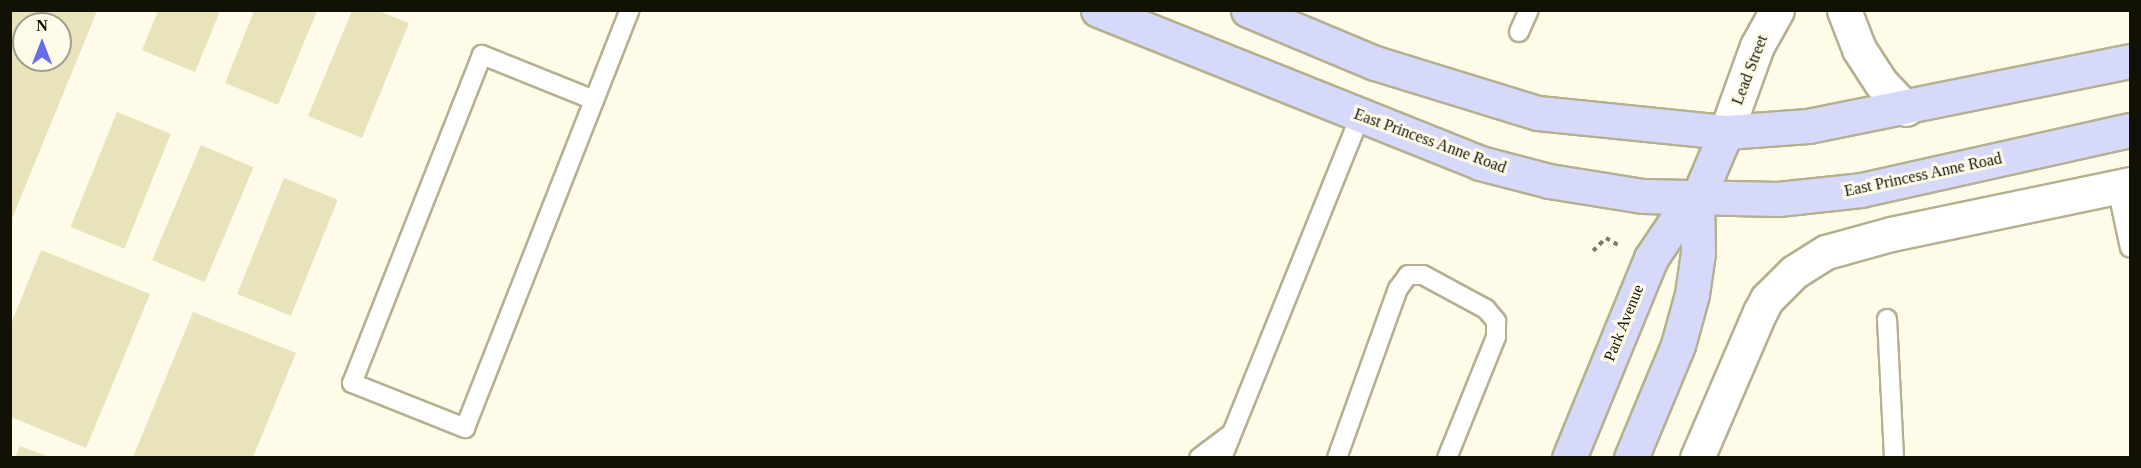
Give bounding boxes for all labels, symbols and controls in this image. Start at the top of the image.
north arrow [12,12,72,72]
text: N [36,17,48,34]
street label: Lead Street [1728,32,1772,108]
street label: East Princess Anne Road [1351,104,1509,178]
street label: East Princess Anne Road [1842,149,2004,201]
street label: Park Avenue [1600,281,1648,365]

